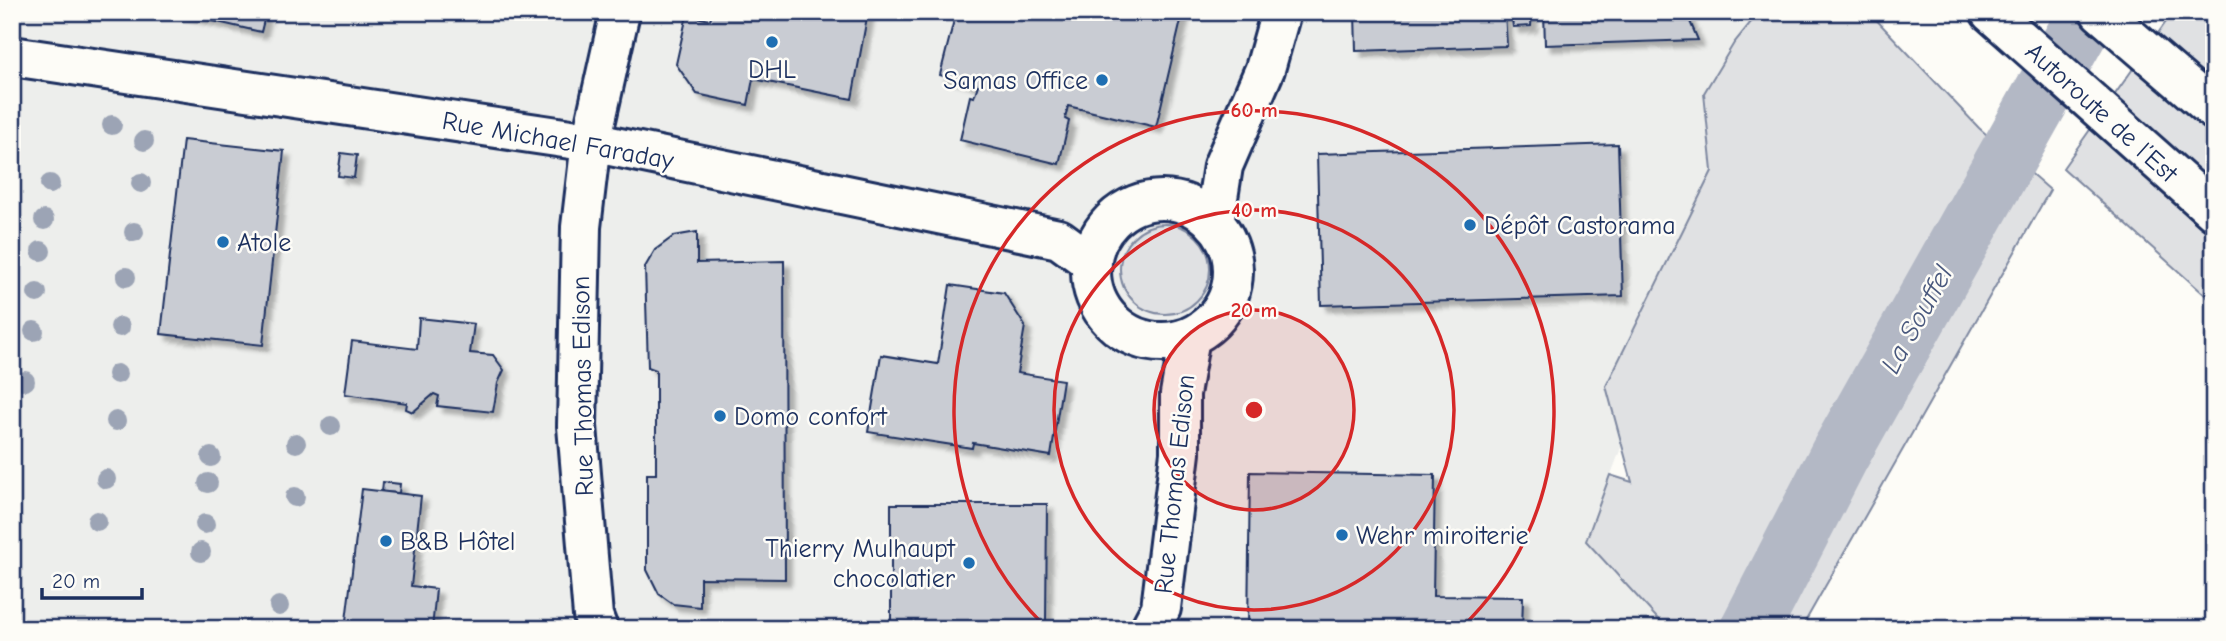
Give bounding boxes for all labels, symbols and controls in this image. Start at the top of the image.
marker: DHL [764,34,780,50]
street label: Autoroute de l’Est [2019,37,2185,190]
place label: DHL [748,55,796,85]
place label: Samas Office [943,66,1088,96]
marker: Samas Office [1094,72,1110,88]
text: 60 m [1230,98,1278,122]
street label: Rue Michael Faraday [440,106,676,176]
text: 40 m [1231,198,1277,222]
place label: Dépôt Castorama [1484,211,1676,241]
marker: Dépôt Castorama [1462,217,1478,233]
place label: Atole [237,228,291,258]
marker: Atole [215,234,231,250]
water label: La Souffel [1874,259,1960,379]
street label: Rue Thomas Edison [566,276,600,496]
text: 20 m [1231,298,1277,322]
street label: Rue Thomas Edison [1149,373,1201,595]
centre of rings [1242,398,1266,422]
place label: Domo confort [734,402,889,432]
marker: Domo confort [712,408,728,424]
place label: Wehr miroiterie [1356,521,1529,551]
place label: B&B Hôtel [400,527,515,557]
marker: Wehr miroiterie [1334,527,1350,543]
marker: B&B Hôtel [378,533,394,549]
place label: Thierry Mulhaupt chocolatier [765,534,957,594]
marker: Thierry Mulhaupt chocolatier [961,555,977,571]
scale bar [42,557,142,601]
text: 20 m [52,569,100,593]

